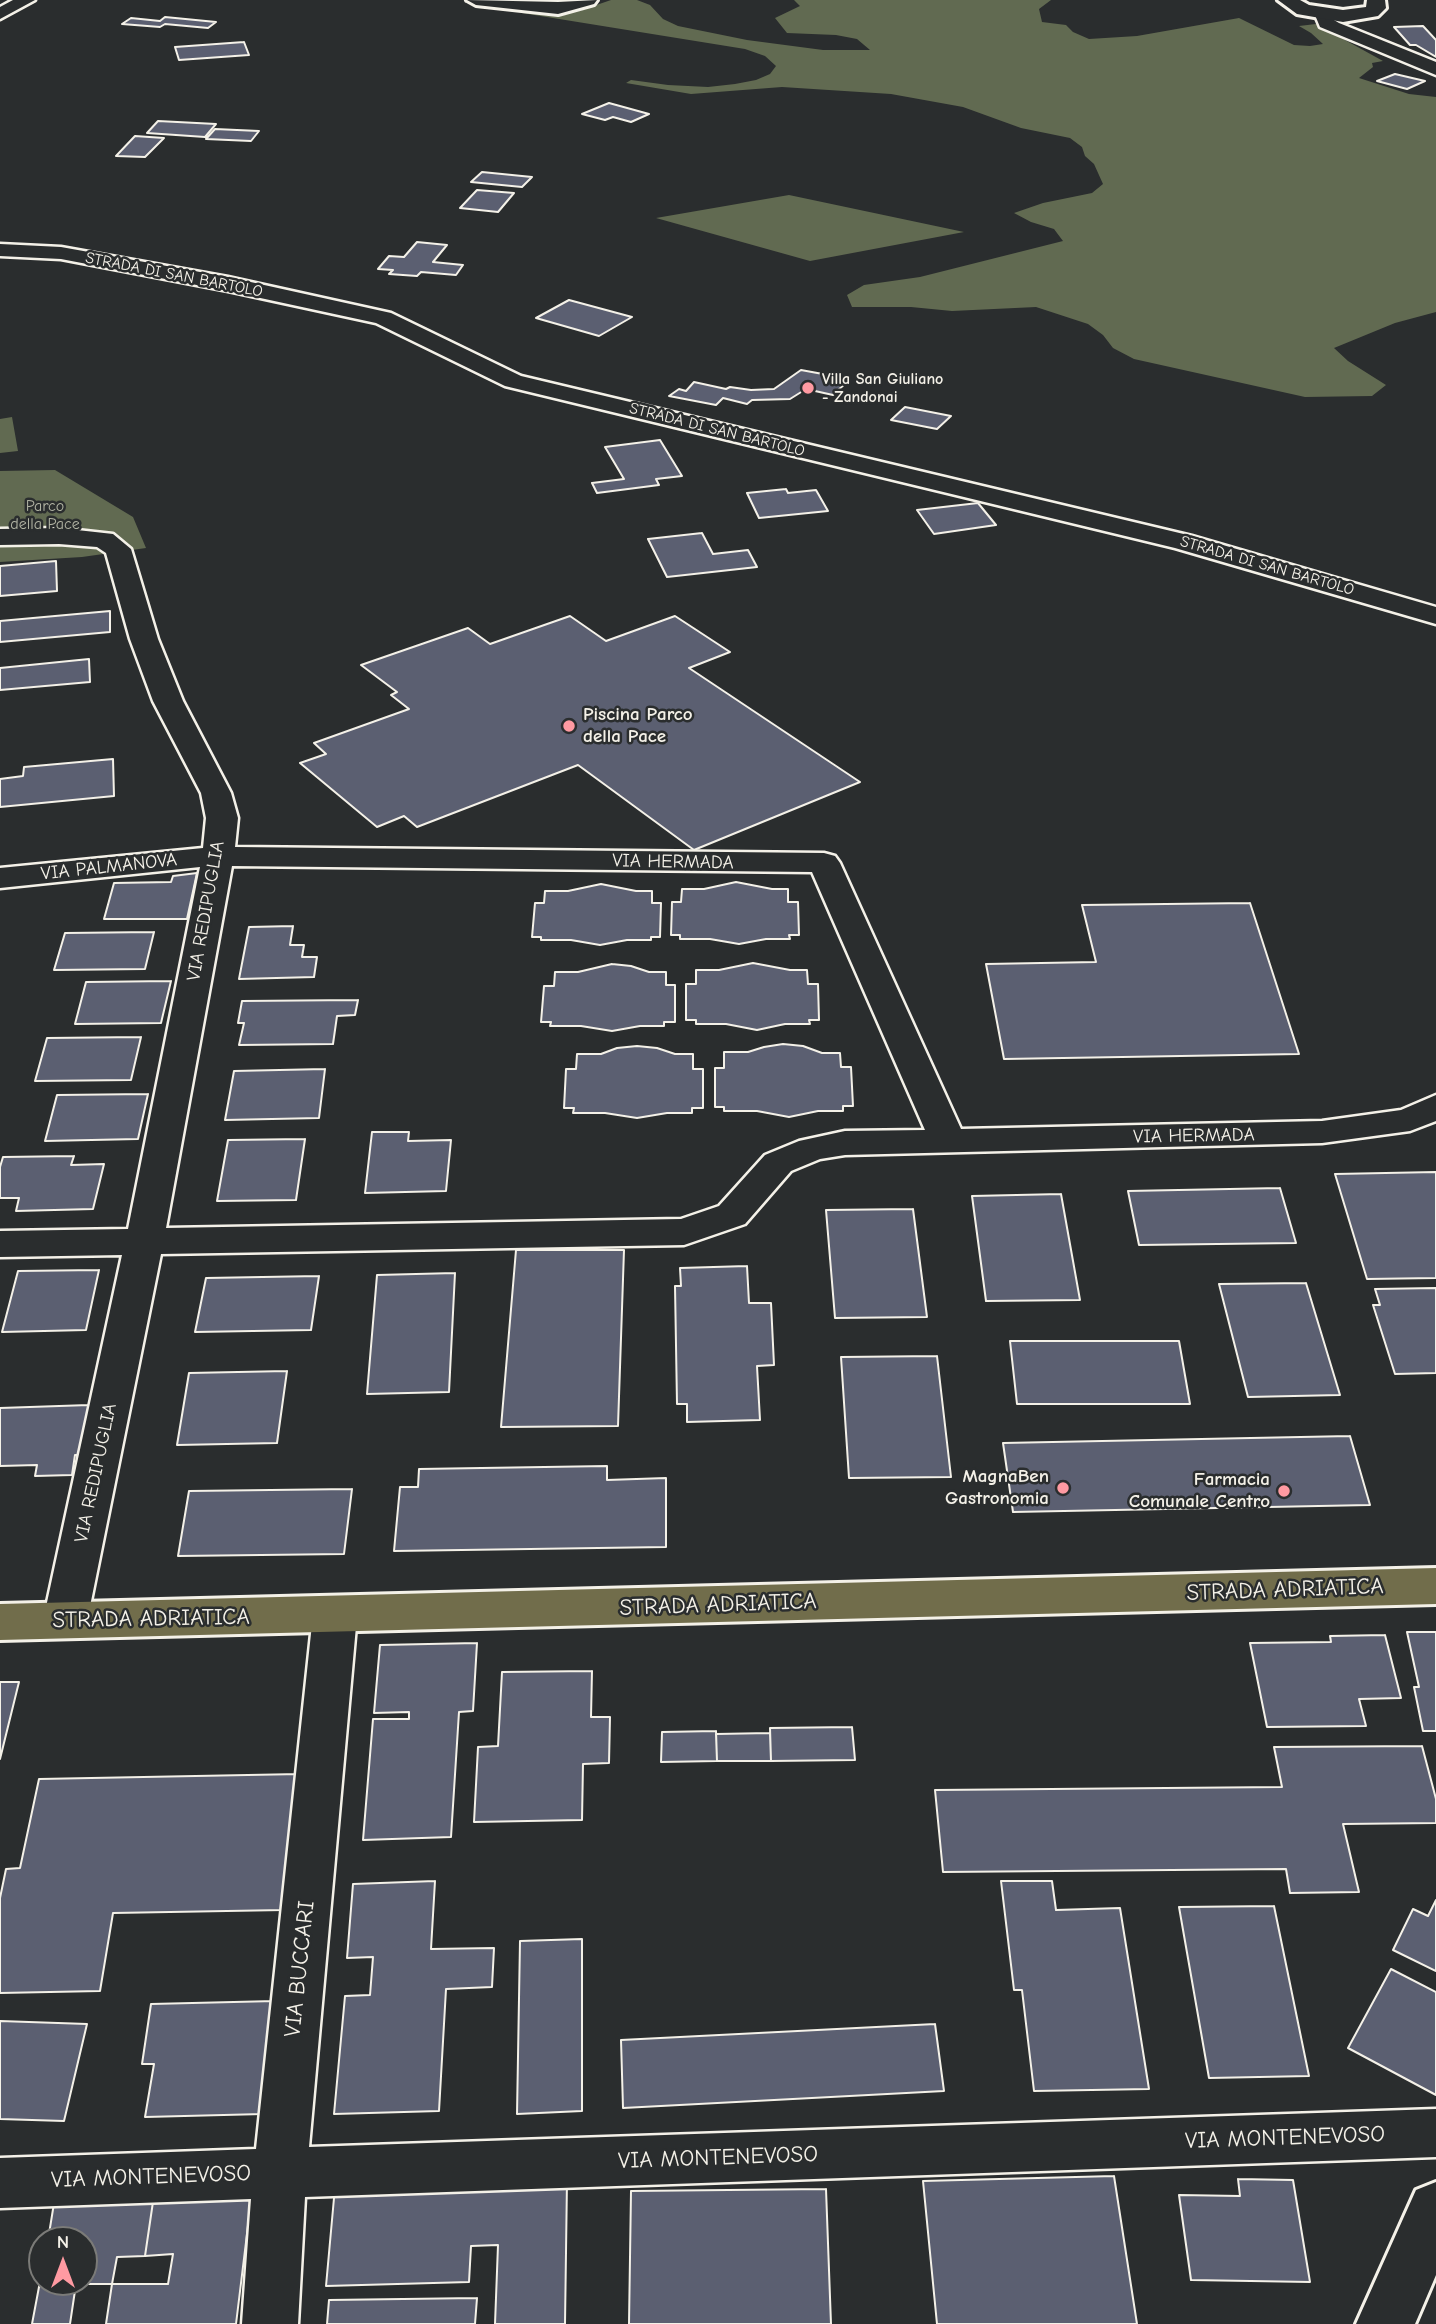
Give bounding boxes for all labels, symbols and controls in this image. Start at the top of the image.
street label: STRADA DI SAN BARTOLO [84,248,264,302]
place label: Villa San Giuliano - Zandonai [822,369,943,407]
marker: Villa San Giuliano - Zandonai [800,380,816,396]
street label: STRADA DI SAN BARTOLO [627,399,807,461]
park label: Parco della Pace [10,496,80,534]
street label: STRADA DI SAN BARTOLO [1178,532,1356,600]
place label: Piscina Parco della Pace [583,704,692,748]
marker: Piscina Parco della Pace [561,718,577,734]
street label: VIA REDIPUGLIA [182,839,230,983]
street label: VIA PALMANOVA [40,849,178,885]
street label: VIA HERMADA [612,850,734,874]
street label: VIA HERMADA [1133,1124,1255,1148]
street label: VIA REDIPUGLIA [70,1401,122,1545]
place label: MagnaBen Gastronomia [945,1466,1049,1510]
place label: Farmacia Comunale Centro [1129,1469,1270,1513]
marker: MagnaBen Gastronomia [1055,1480,1071,1496]
marker: Farmacia Comunale Centro [1276,1483,1292,1499]
street label: STRADA ADRIATICA [1186,1573,1384,1607]
street label: STRADA ADRIATICA [619,1588,817,1622]
street label: STRADA ADRIATICA [52,1603,250,1635]
street label: VIA BUCCARI [279,1899,321,2039]
street label: VIA MONTENEVOSO [1185,2121,1385,2155]
street label: VIA MONTENEVOSO [618,2141,818,2175]
street label: VIA MONTENEVOSO [51,2160,251,2194]
north arrow [28,2226,98,2296]
text: N [57,2231,69,2253]

